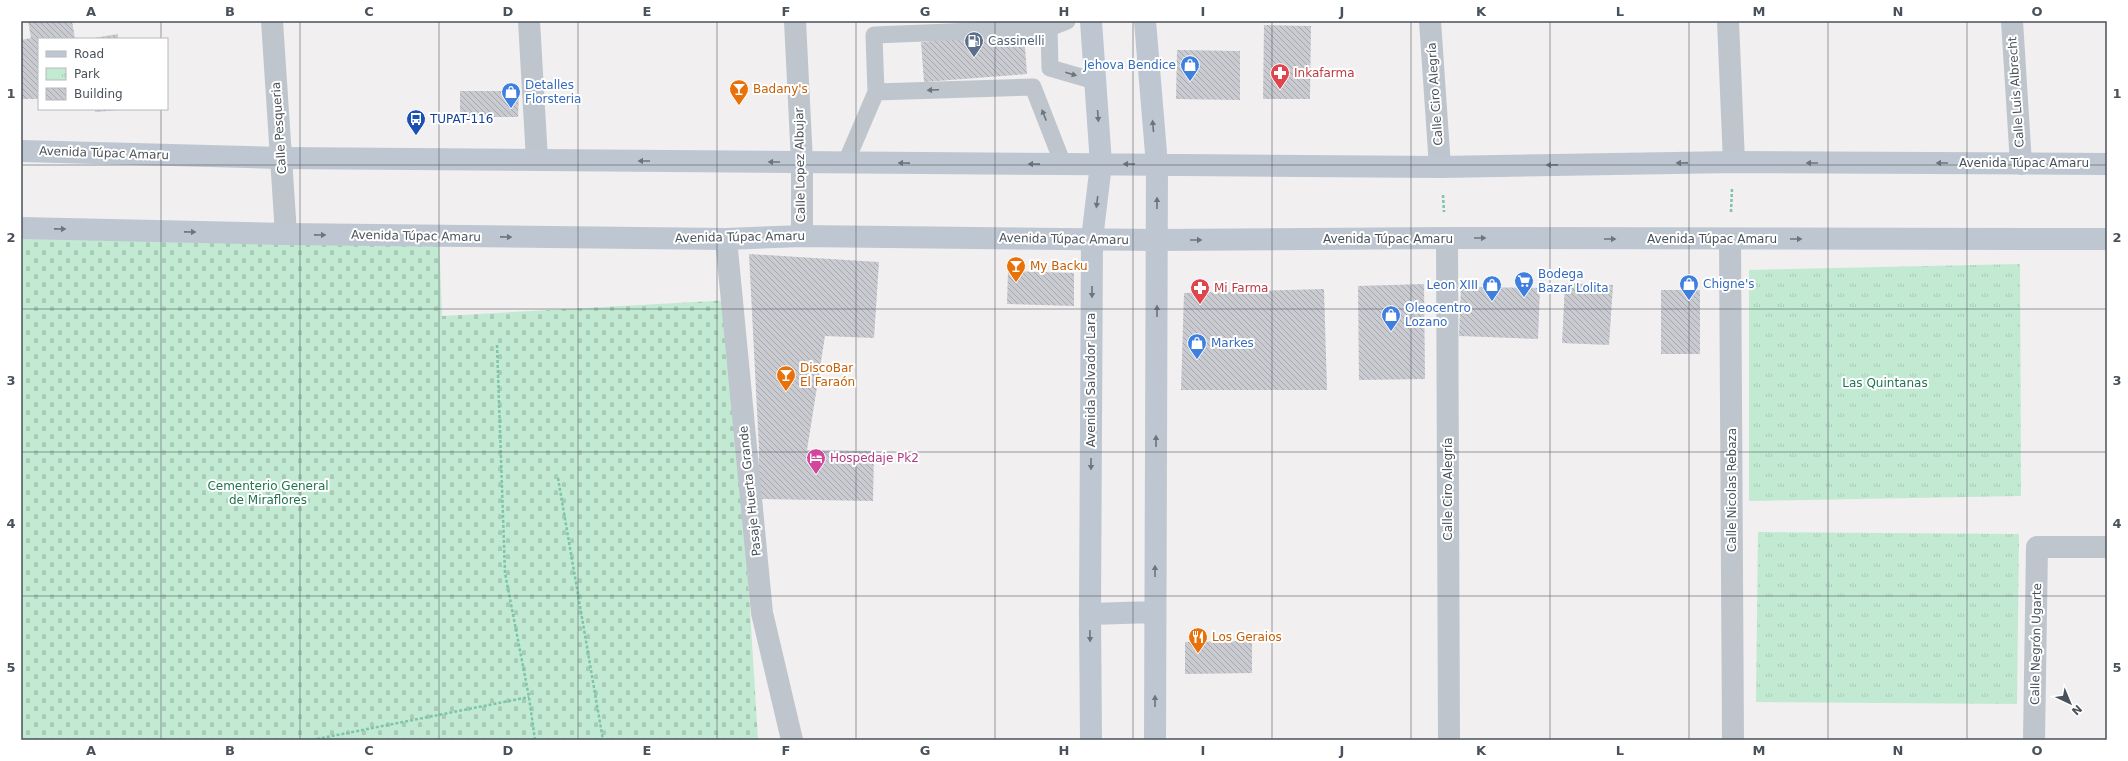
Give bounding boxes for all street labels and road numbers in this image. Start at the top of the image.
street label: Calle Luis Albrecht [2005,36,2027,148]
street label: Calle Ciro Alegría [1424,42,1446,146]
street label: Calle Pesqueria [269,81,289,175]
street label: Calle Lopez Albujar [792,107,808,223]
street label: Avenida Túpac Amaru [39,144,169,162]
street label: Avenida Túpac Amaru [1959,156,2089,170]
street label: Avenida Túpac Amaru [351,228,481,244]
street label: Avenida Túpac Amaru [675,229,805,245]
street label: Avenida Túpac Amaru [999,231,1129,247]
street label: Avenida Túpac Amaru [1323,232,1453,246]
street label: Avenida Túpac Amaru [1647,232,1777,246]
street label: Avenida Salvador Lara [1084,313,1098,447]
street label: Pasaje Huerta Grande [736,425,764,557]
street label: Calle Nicolas Rebaza [1725,428,1739,552]
street label: Calle Ciro Alegría [1441,437,1455,541]
street label: Calle Negrón Ugarte [2028,583,2044,705]

